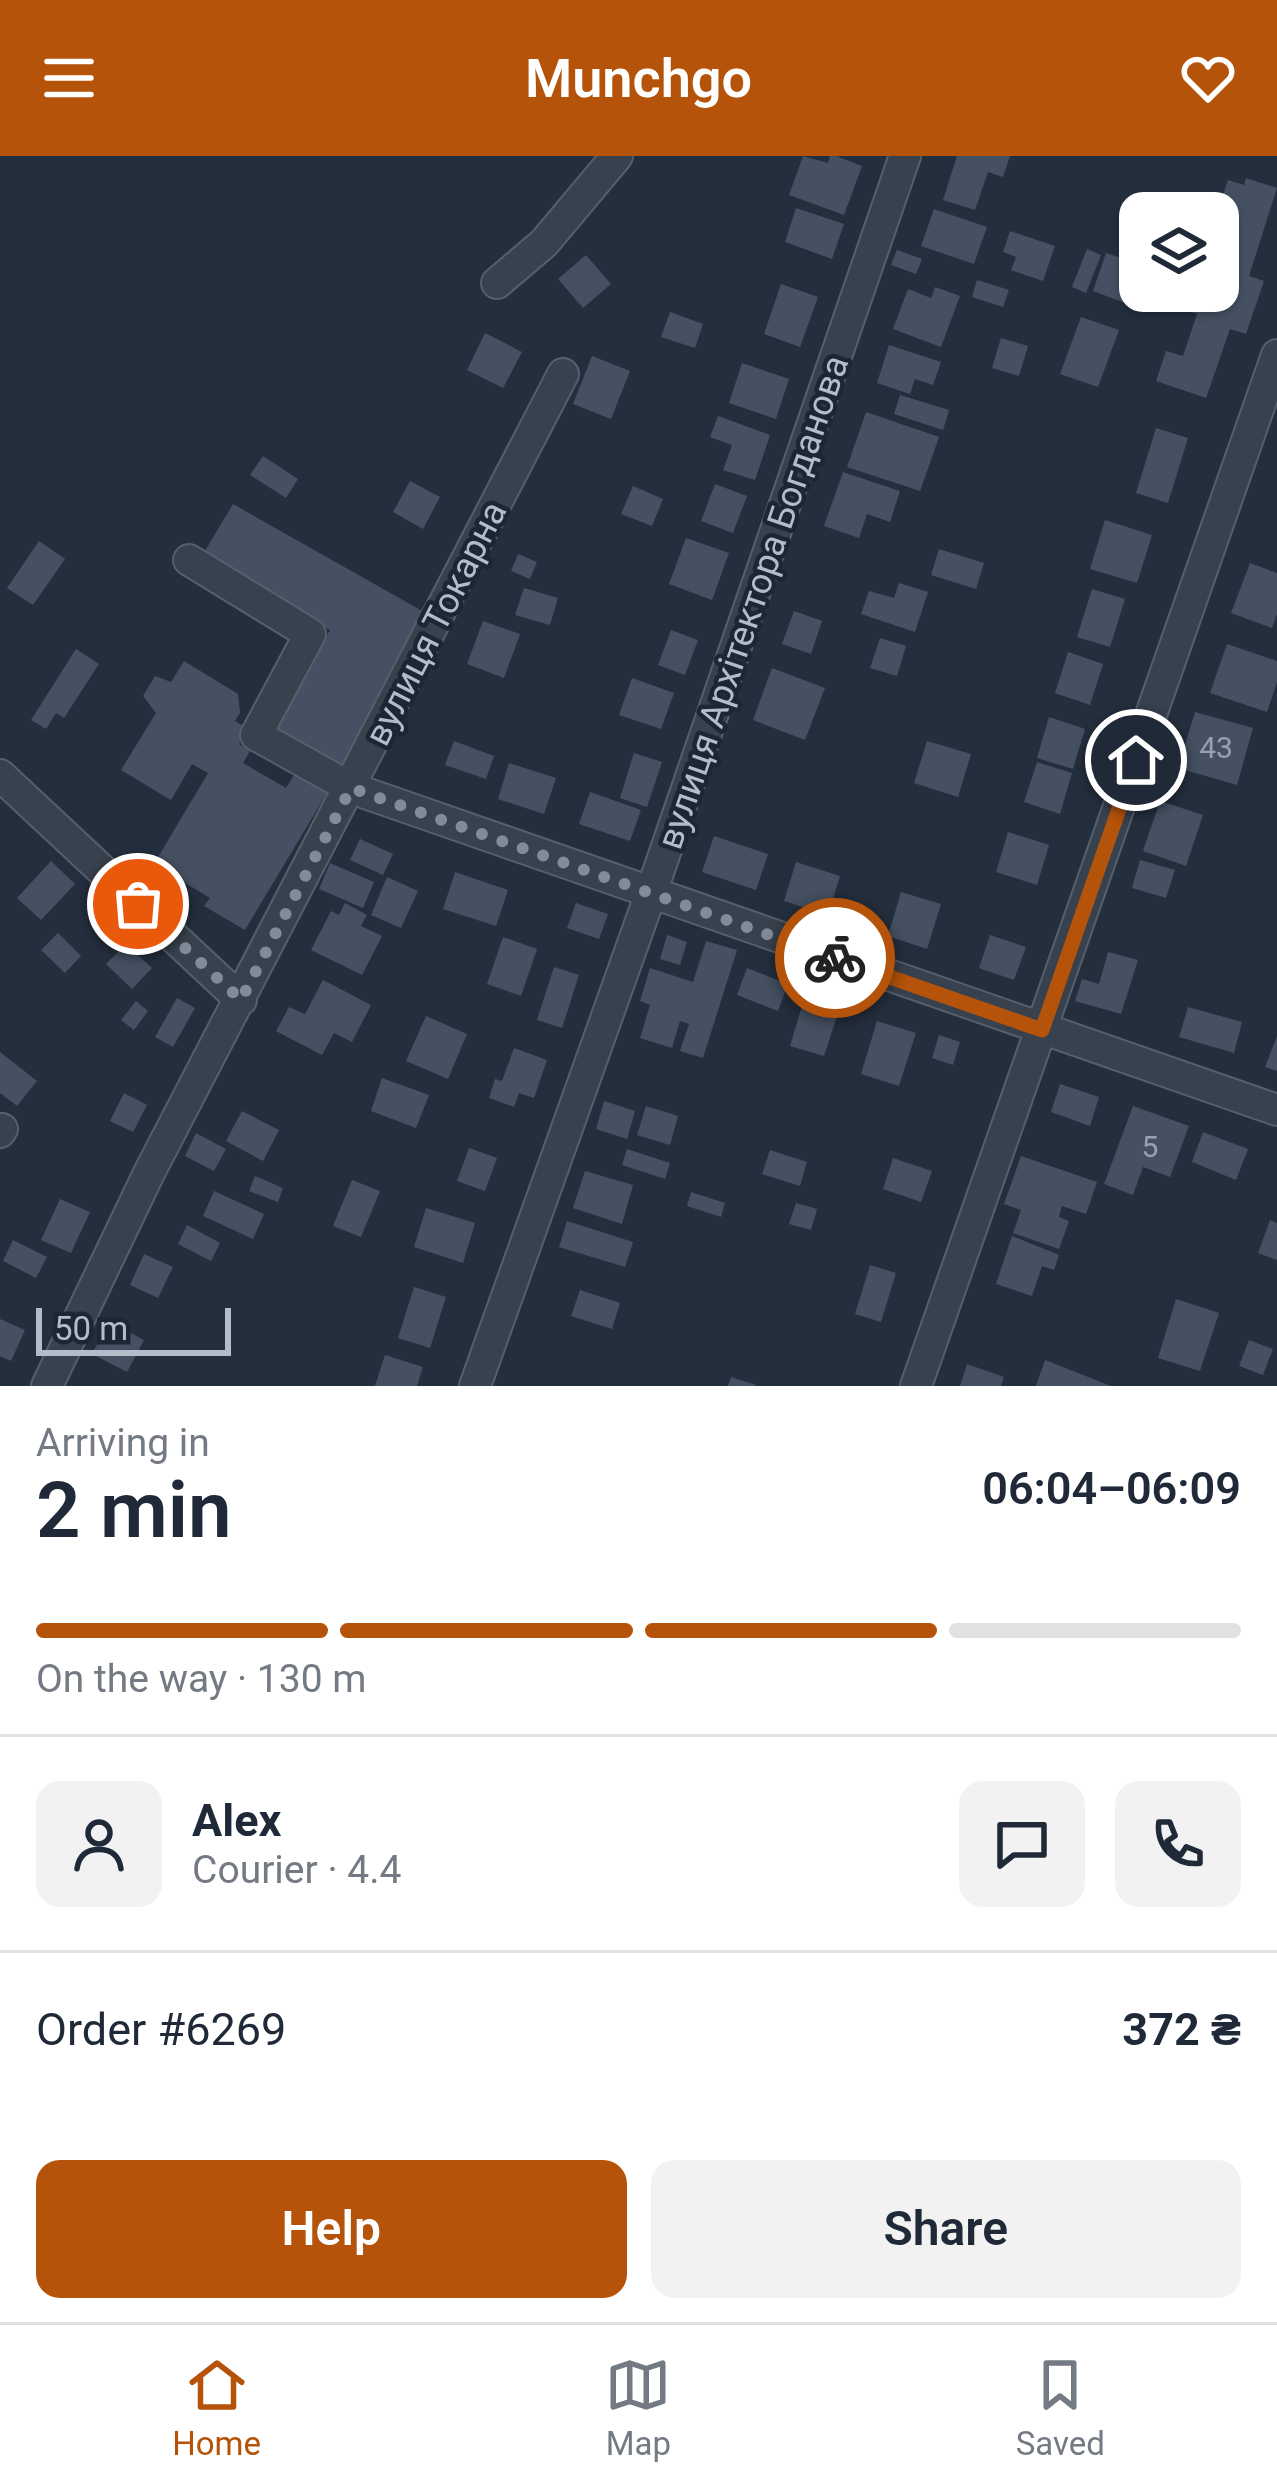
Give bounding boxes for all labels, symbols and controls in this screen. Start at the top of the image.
icon: menu [36,45,102,111]
icon: heart [1175,45,1241,111]
text: Munchgo [525,47,752,110]
map controls [1119,192,1239,312]
button: layers [1119,192,1239,312]
street label: вулиця Архітектора Богданова [649,350,857,855]
street label: вулиця Токарна [356,495,515,752]
pin [1085,709,1187,811]
icon: home [1103,727,1169,793]
house number: 43 [1199,730,1233,765]
pin [87,853,189,955]
icon: bag [105,871,171,937]
courier [775,898,895,1018]
icon: bike [802,925,868,991]
house number: 5 [1142,1129,1158,1164]
scale bar [36,1302,231,1355]
text: 50 m [54,1309,128,1348]
text: Arriving in [36,1420,210,1466]
text: 06:04–06:09 [982,1462,1241,1515]
text: 2 min [36,1465,232,1556]
text: On the way · 130 m [36,1656,367,1702]
button: person [36,1781,162,1907]
button: chat [959,1781,1085,1907]
button: phone [1115,1781,1241,1907]
text: Alex [192,1794,281,1847]
text: Courier · 4.4 [192,1847,401,1893]
text: Order #6269 [36,2003,286,2056]
text: 372 ₴ [1122,2003,1241,2056]
button: Help [36,2160,627,2298]
button: Share [651,2160,1241,2298]
tab: Home [172,2352,261,2463]
tab: Map [605,2352,671,2463]
tab: Saved [1016,2352,1105,2463]

